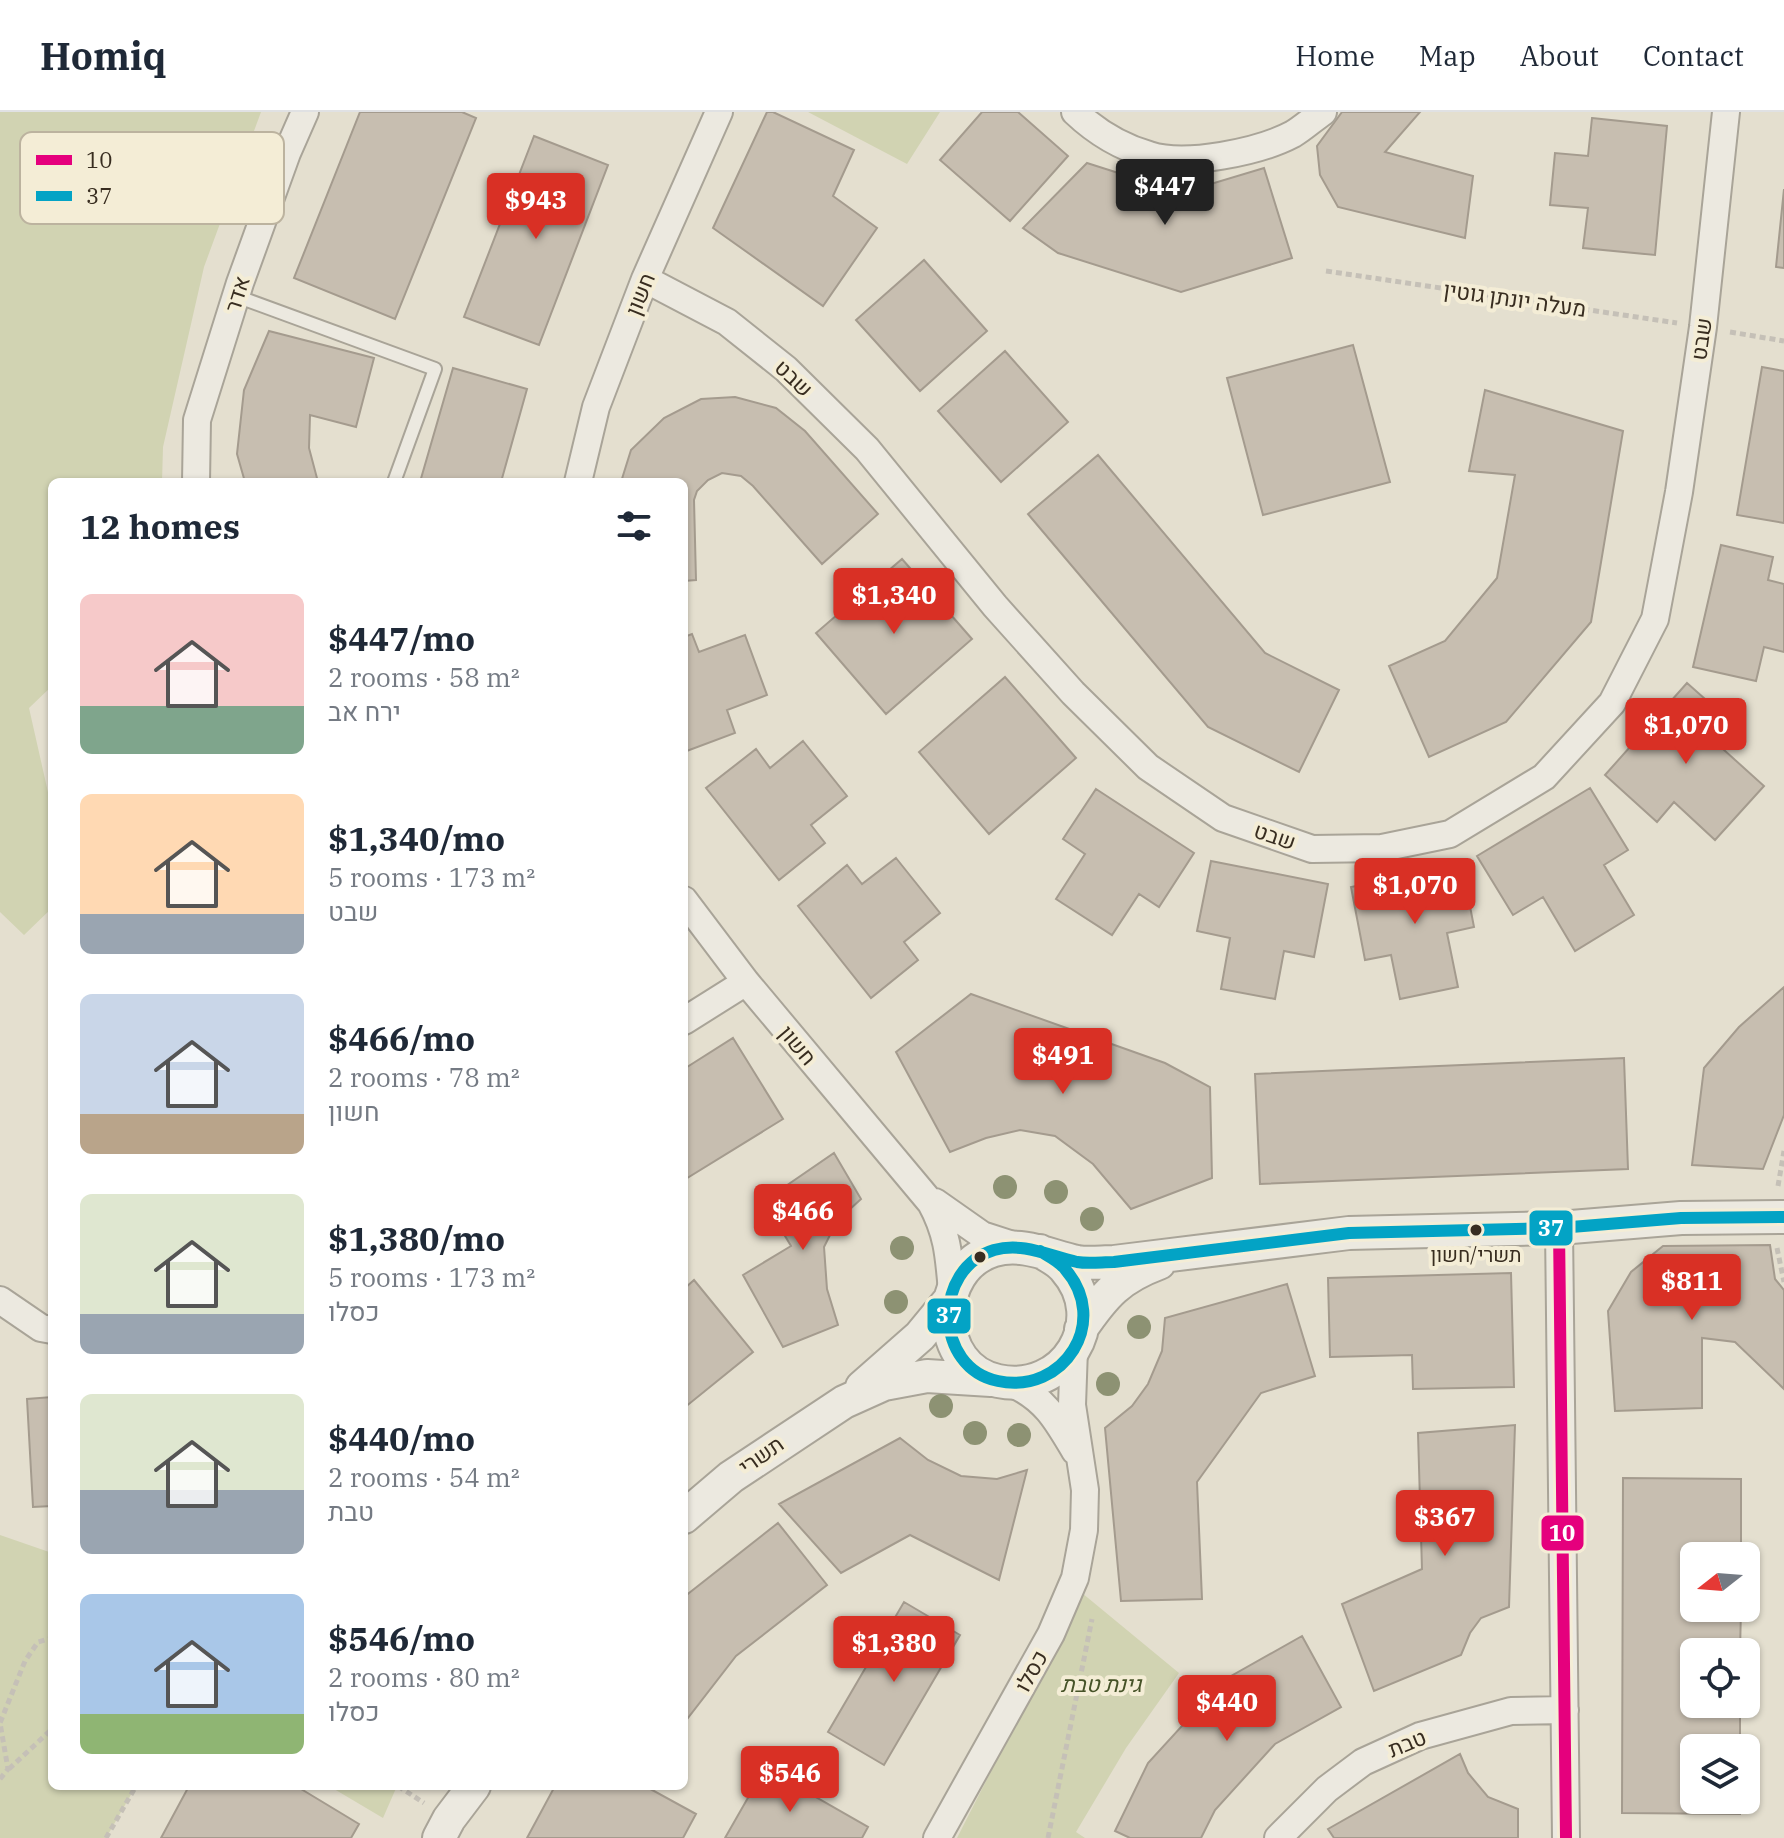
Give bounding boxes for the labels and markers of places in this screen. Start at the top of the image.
pin: $447 [1118,159,1212,227]
pin: $943 [489,173,583,241]
pin: $1,340 [829,568,959,636]
pin: $1,070 [1621,698,1751,766]
pin: $1,070 [1350,858,1480,926]
pin: $491 [1016,1028,1110,1096]
pin: $466 [756,1184,850,1252]
marker: תשרי/חשון [1468,1222,1484,1238]
place label: תשרי/חשון [1430,1241,1522,1268]
unlabelled marker [972,1249,988,1265]
pin: $811 [1645,1254,1739,1322]
pin: $367 [1398,1490,1492,1558]
pin: $1,380 [829,1616,959,1684]
pin: $440 [1180,1675,1274,1743]
pin: $546 [743,1746,837,1814]

